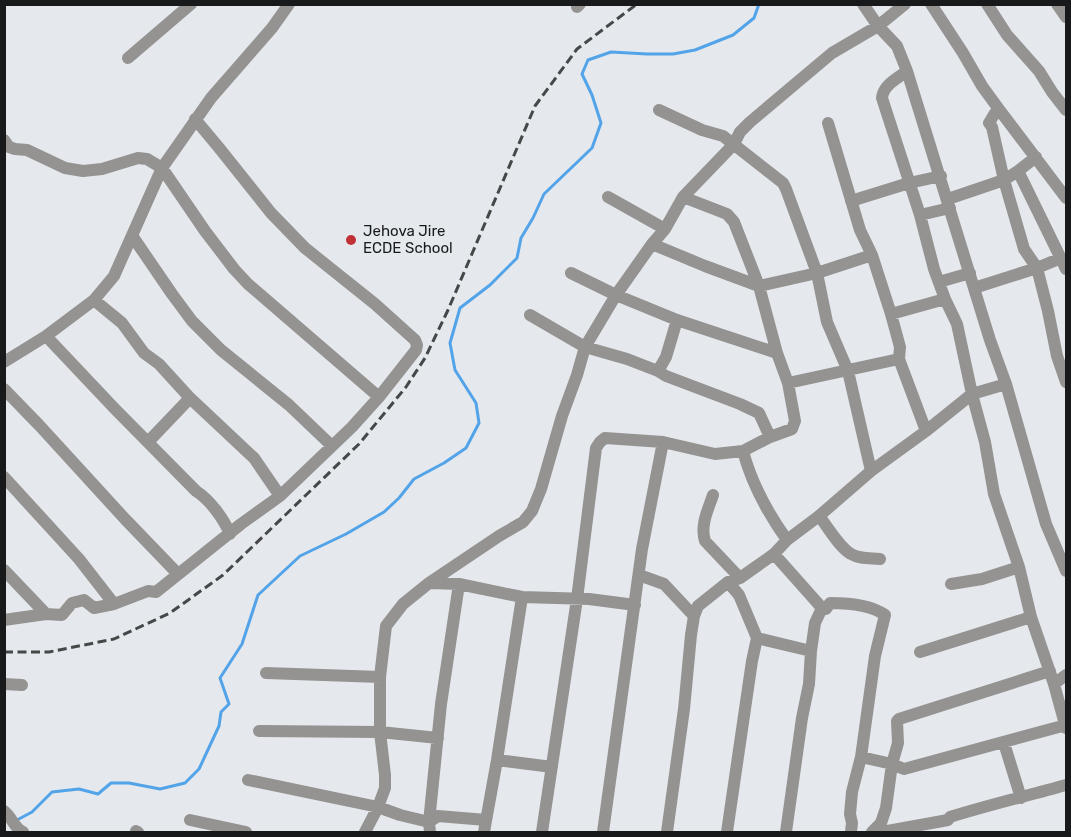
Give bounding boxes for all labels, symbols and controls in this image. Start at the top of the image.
place label: Jehova Jire ECDE School [363,222,453,257]
marker: Jehova Jire ECDE School [344,233,358,247]

